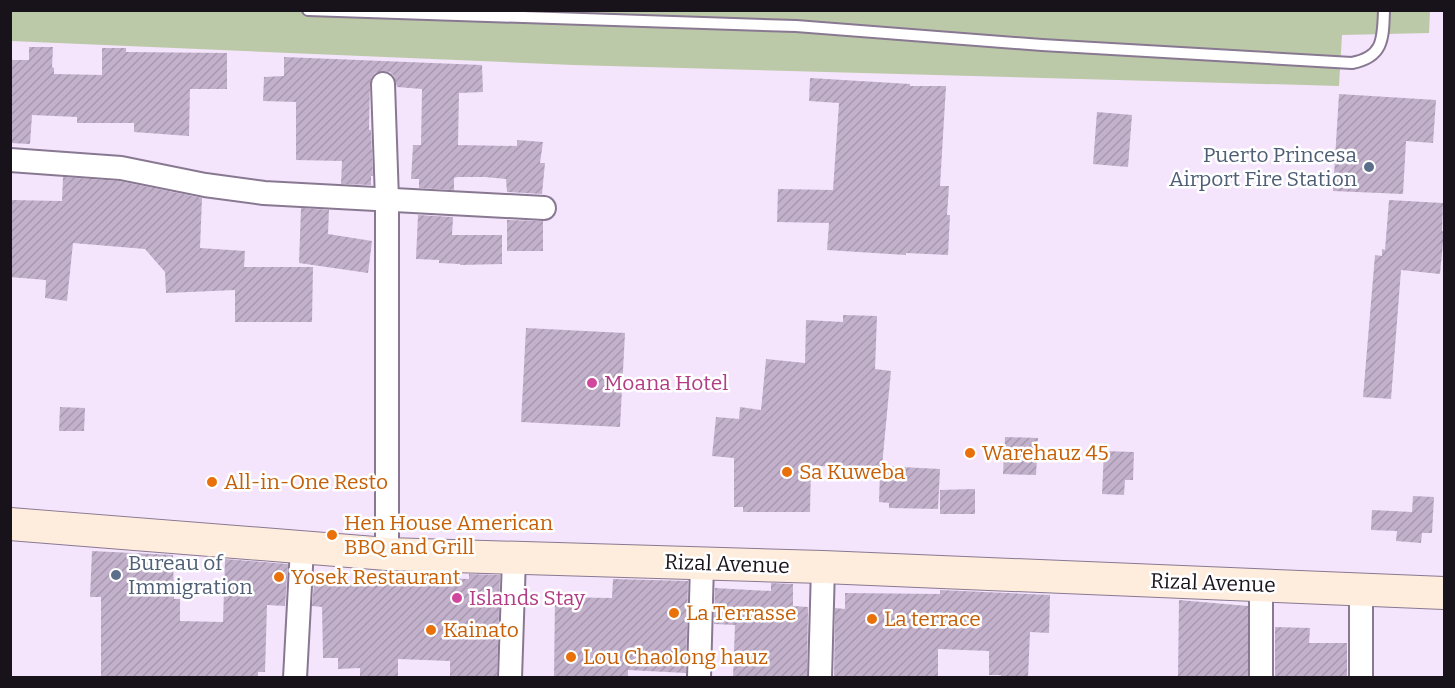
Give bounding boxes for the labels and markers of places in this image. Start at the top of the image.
place label: Puerto Princesa Airport Fire Station [1169,142,1358,192]
marker: Puerto Princesa Airport Fire Station [1362,160,1376,174]
place label: Moana Hotel [604,370,728,396]
marker: Moana Hotel [585,376,599,390]
place label: Warehauz 45 [982,440,1109,466]
marker: Warehauz 45 [963,446,977,460]
place label: Sa Kuweba [799,459,906,485]
marker: Sa Kuweba [780,465,794,479]
place label: All-in-One Resto [224,469,388,495]
marker: All-in-One Resto [205,475,219,489]
place label: Hen House American BBQ and Grill [344,510,553,560]
marker: Hen House American BBQ and Grill [325,528,339,542]
place label: Bureau of Immigration [128,550,253,600]
place label: Yosek Restaurant [291,564,461,590]
marker: Bureau of Immigration [109,568,123,582]
marker: Yosek Restaurant [272,570,286,584]
place label: Islands Stay [469,585,586,611]
marker: Islands Stay [450,591,464,605]
place label: La Terrasse [686,600,796,626]
marker: La Terrasse [667,606,681,620]
place label: La terrace [884,606,981,632]
marker: La terrace [865,612,879,626]
place label: Kainato [443,617,519,643]
marker: Kainato [424,623,438,637]
place label: Lou Chaolong hauz [583,644,768,670]
marker: Lou Chaolong hauz [564,650,578,664]

